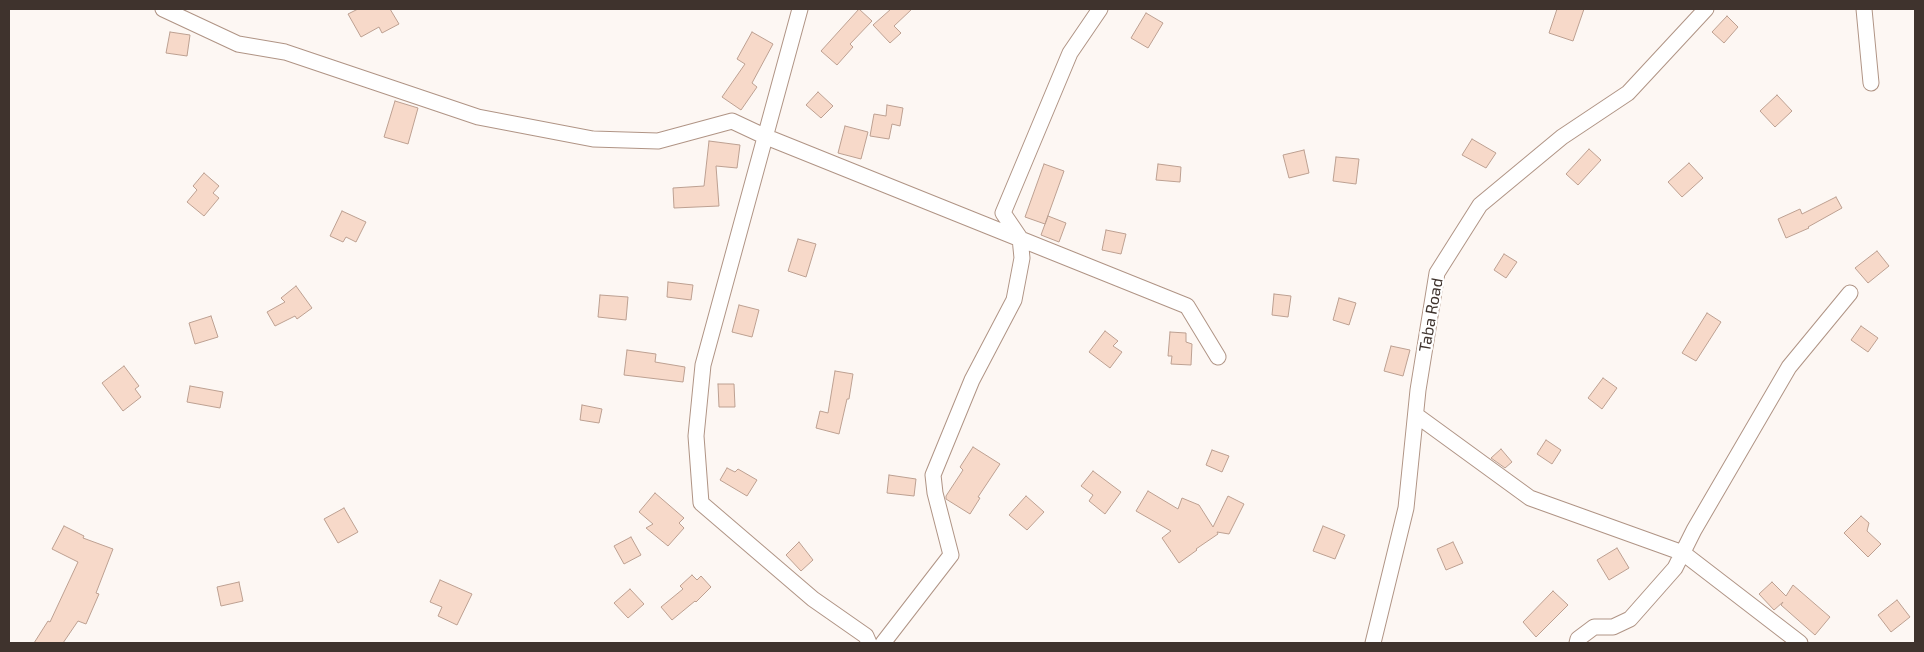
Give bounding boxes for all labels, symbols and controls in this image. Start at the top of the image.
street label: Taba Road [1415,276,1447,354]

